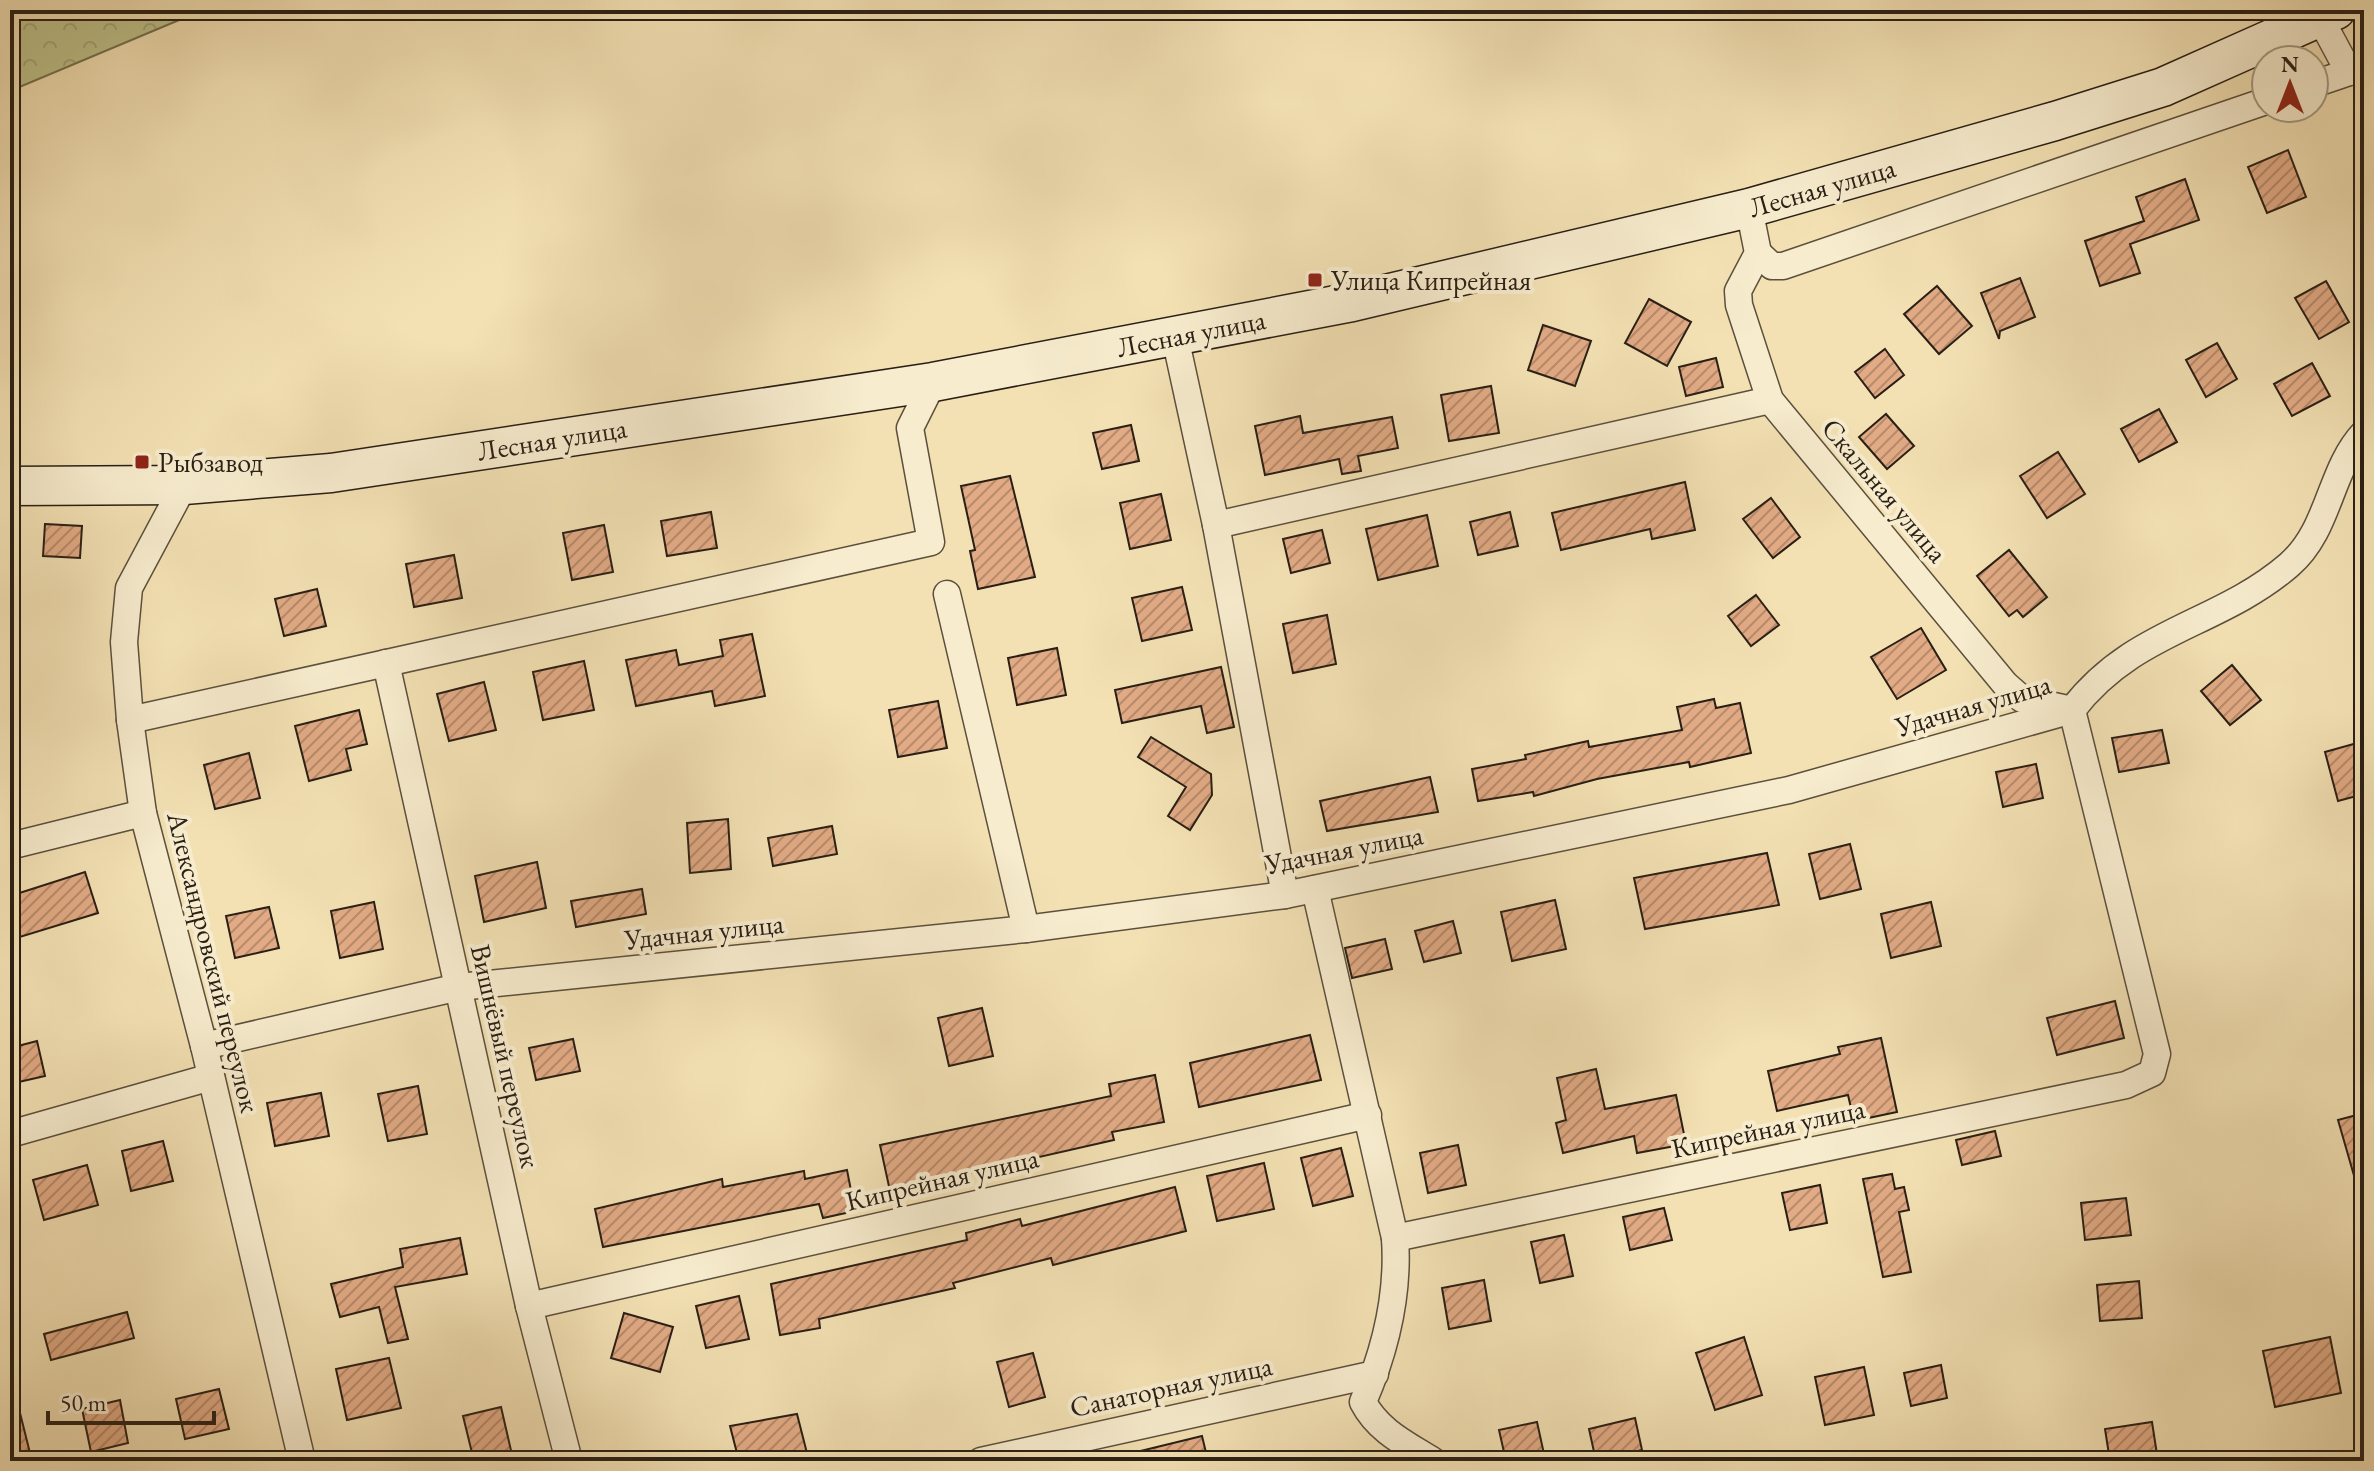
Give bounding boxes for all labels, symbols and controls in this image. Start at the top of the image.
north arrow [2250,44,2330,124]
text: N [2281,50,2299,79]
street label: Лесная улица [1745,149,1900,225]
place label: Улица Кипрейная [1330,262,1531,298]
marker: Улица Кипрейная [1306,271,1324,289]
street label: Лесная улица [1114,301,1269,365]
street label: Лесная улица [475,409,630,469]
street label: Скальная улица [1814,410,1956,570]
place label: Рыбзавод [158,444,263,480]
marker: Рыбзавод [133,453,151,471]
street label: Удачная улица [1890,665,2056,745]
street label: Александровский переулок [159,807,269,1116]
street label: Удачная улица [1261,816,1427,882]
street label: Удачная улица [621,905,786,957]
street label: Вишнёвый переулок [463,941,549,1171]
street label: Кипрейная улица [1668,1090,1869,1166]
street label: Кипрейная улица [842,1139,1043,1219]
street label: Санаторная улица [1067,1347,1276,1425]
scale bar [48,1375,214,1425]
text: 50 m [60,1387,107,1418]

